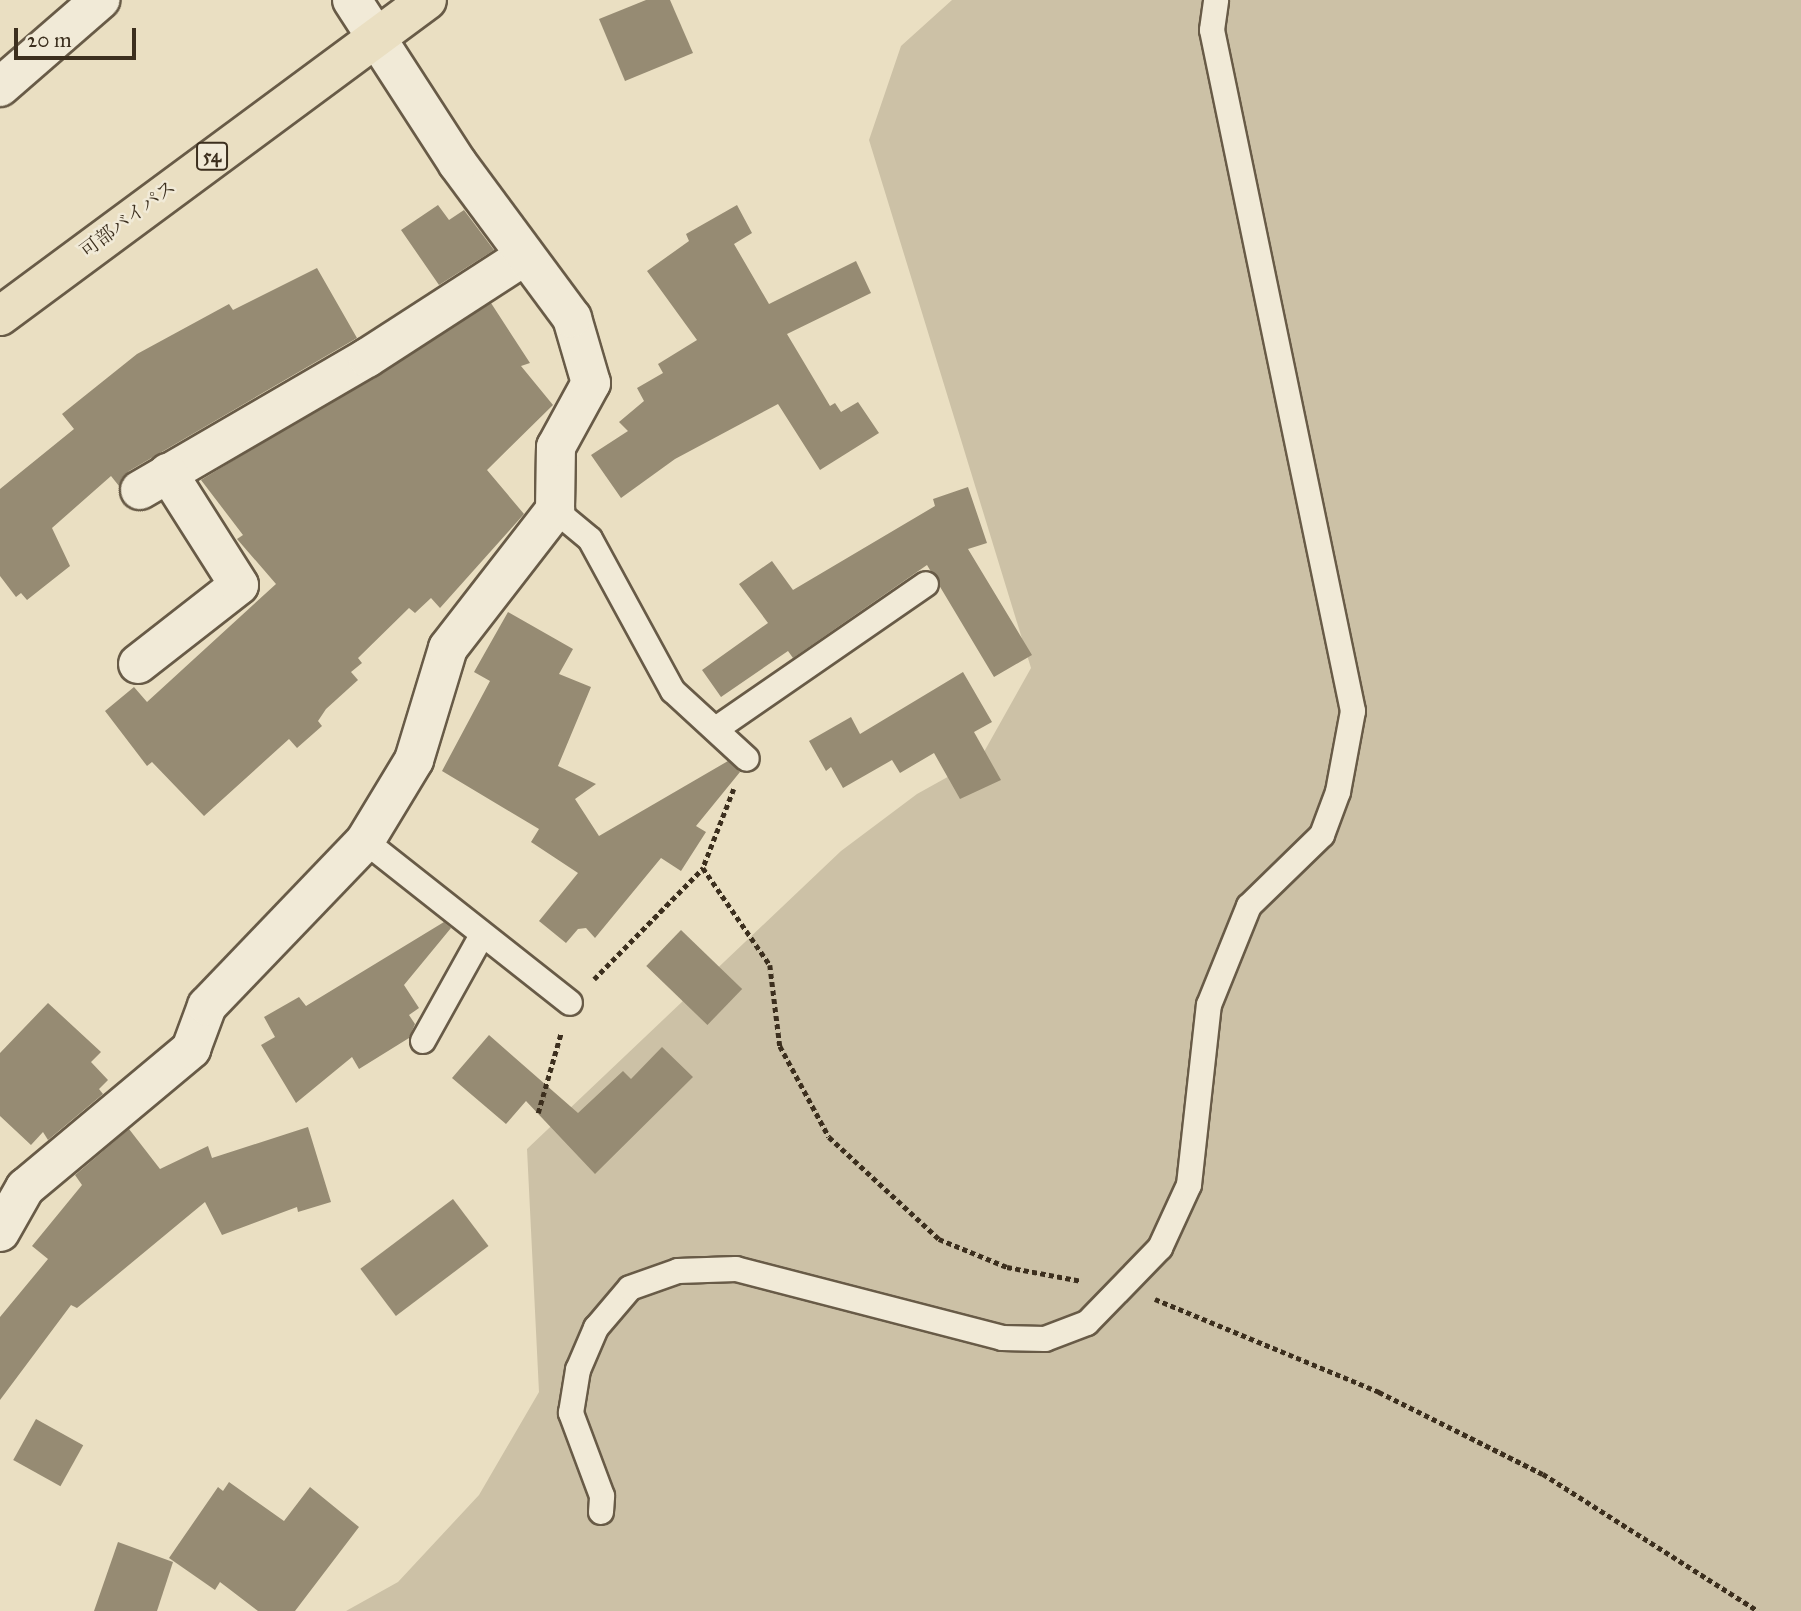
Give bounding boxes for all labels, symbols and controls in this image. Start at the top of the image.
scale bar [18,14,140,58]
text: 20 m [27,27,72,53]
road number: 54 [194,141,230,170]
street label: 可部バイパス [76,176,180,262]

